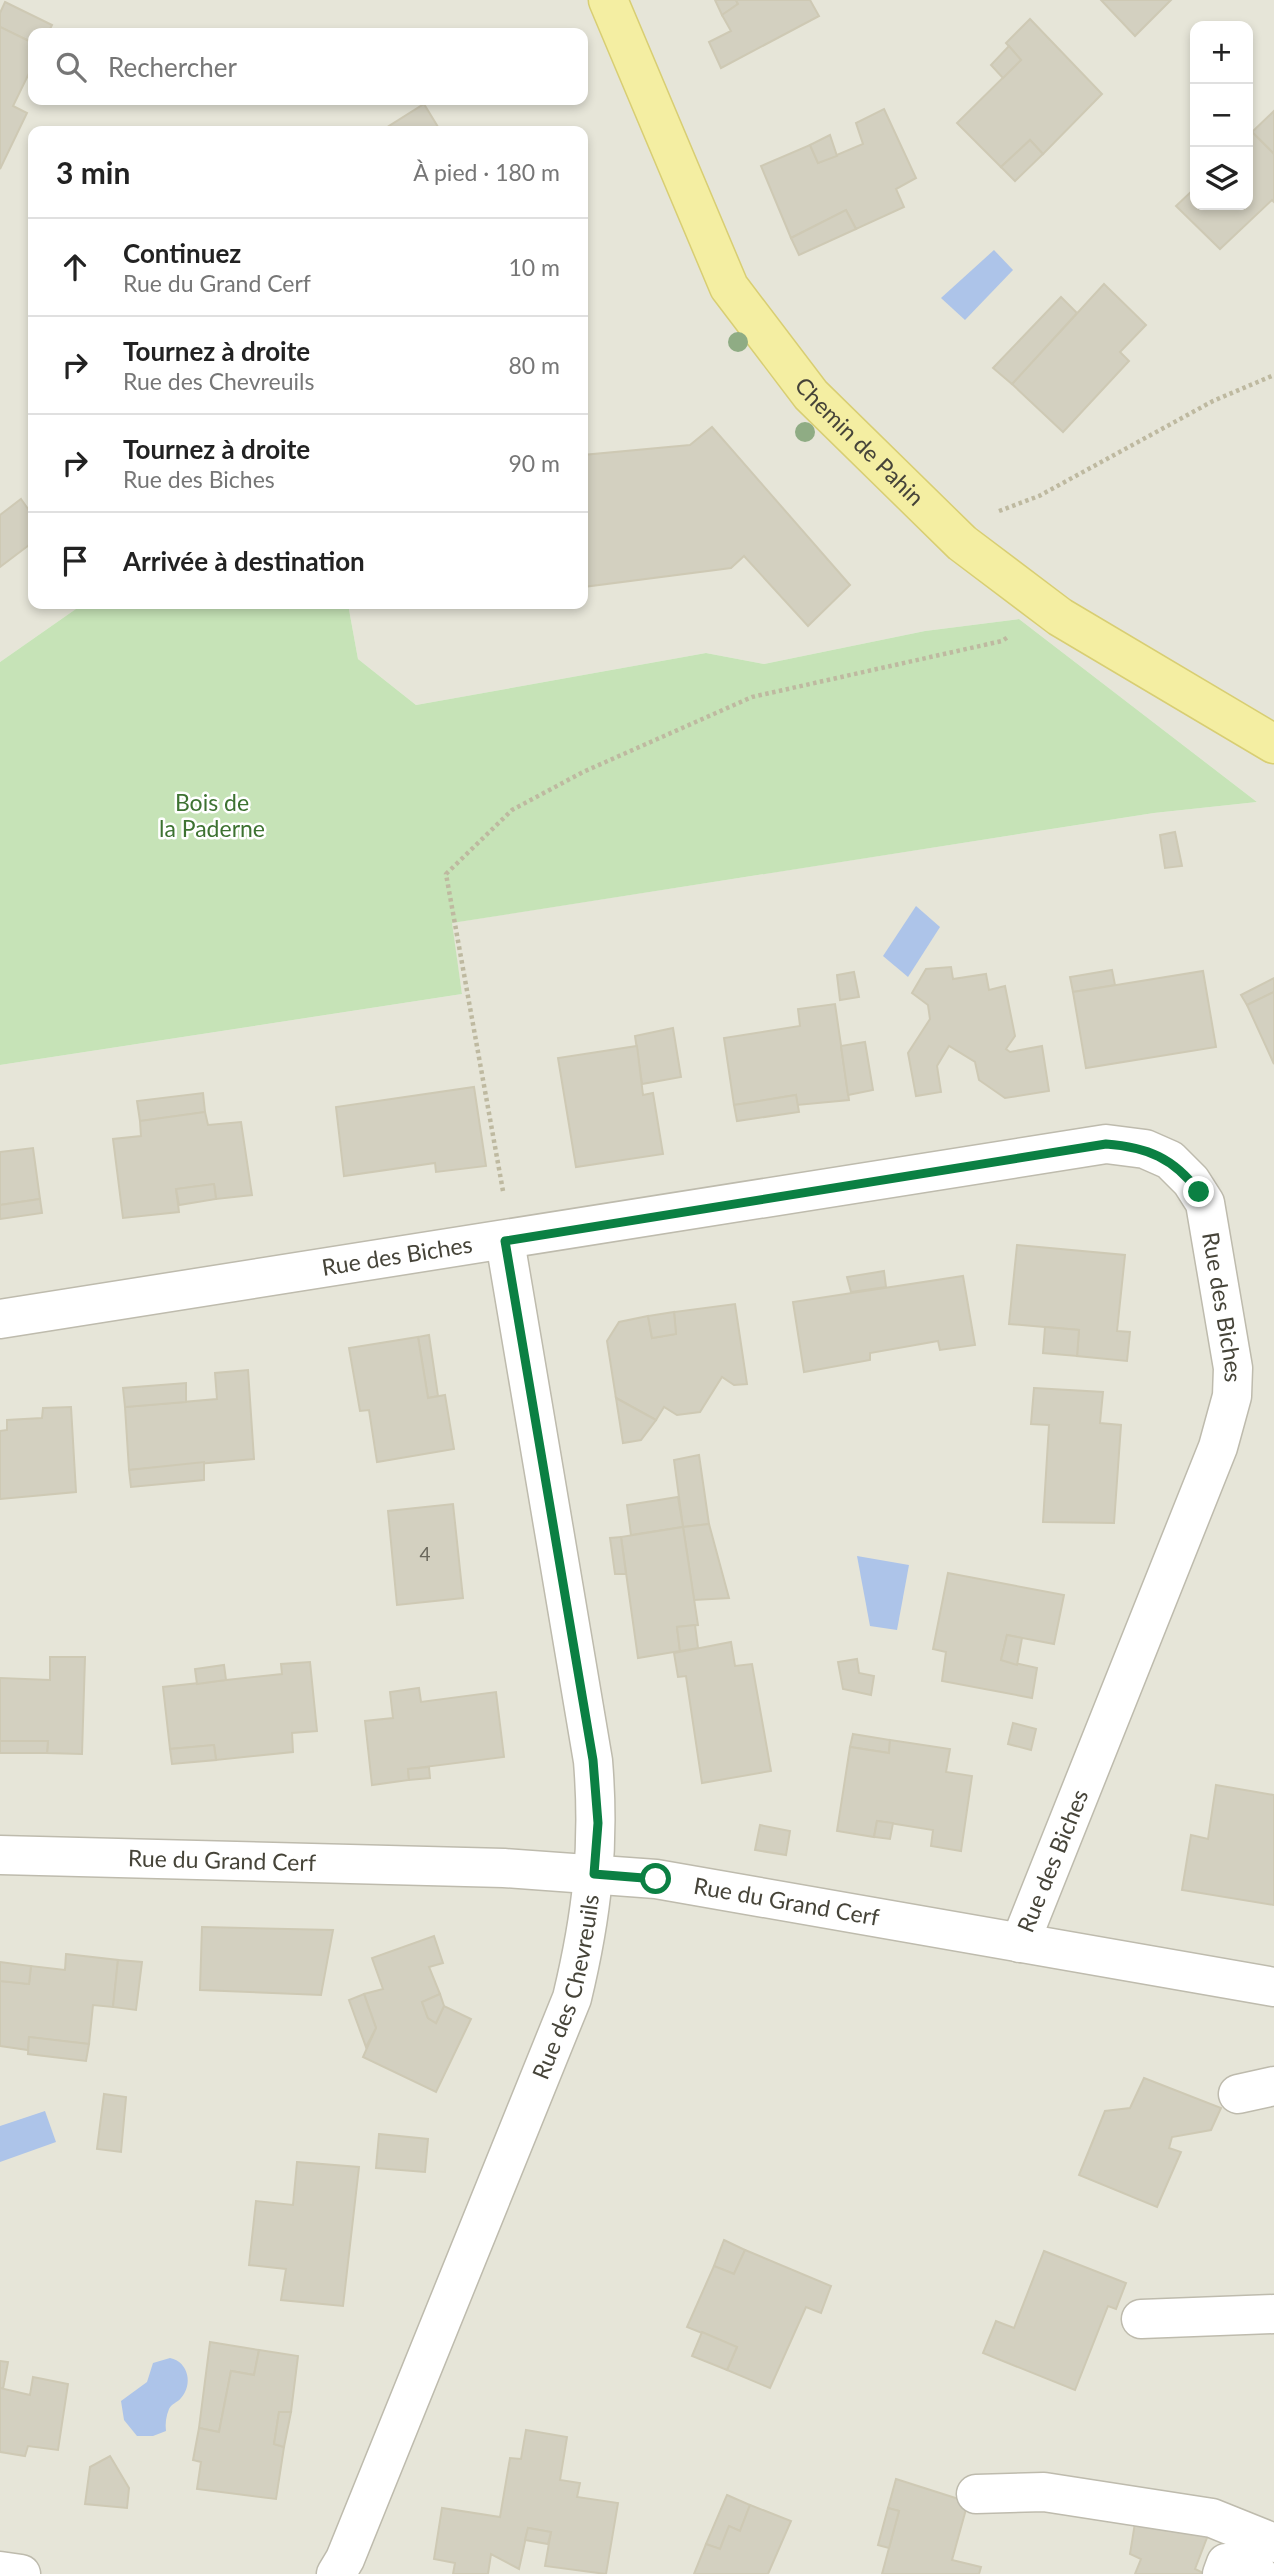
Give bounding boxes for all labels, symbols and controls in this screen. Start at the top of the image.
map controls [1190,21,1253,210]
button: + [1190,21,1253,84]
search box [28,28,588,105]
icon: search [52,48,90,86]
text: Rechercher [108,51,237,83]
button: − [1190,84,1253,147]
button: layers [1190,147,1253,210]
text: 3 min [56,154,130,190]
text: À pied · 180 m [413,158,560,186]
text: Continuez [123,237,241,269]
icon: ahead [56,248,94,286]
text: 10 m [509,253,560,281]
text: Rue du Grand Cerf [123,269,311,297]
text: Tournez à droite [123,335,310,367]
icon: right [56,346,94,384]
text: 80 m [509,351,560,379]
text: Rue des Chevreuils [123,367,314,395]
street label: Chemin de Pahin [790,371,930,511]
text: Tournez à droite [123,433,310,465]
icon: right [56,444,94,482]
text: 90 m [509,449,560,477]
text: Rue des Biches [123,465,275,493]
icon: arrive [56,542,94,580]
text: Arrivée à destination [123,545,365,577]
park label: Bois de la Paderne [159,788,265,842]
route end [1183,1176,1214,1207]
street label: Rue des Biches [320,1229,474,1281]
street label: Rue des Biches [1197,1230,1249,1383]
house number: 4 [419,1542,431,1565]
street label: Rue des Biches [1011,1785,1093,1936]
street label: Rue du Grand Cerf [128,1843,316,1876]
route start [640,1863,671,1894]
street label: Rue du Grand Cerf [692,1871,882,1931]
street label: Rue des Chevreuils [526,1893,604,2083]

